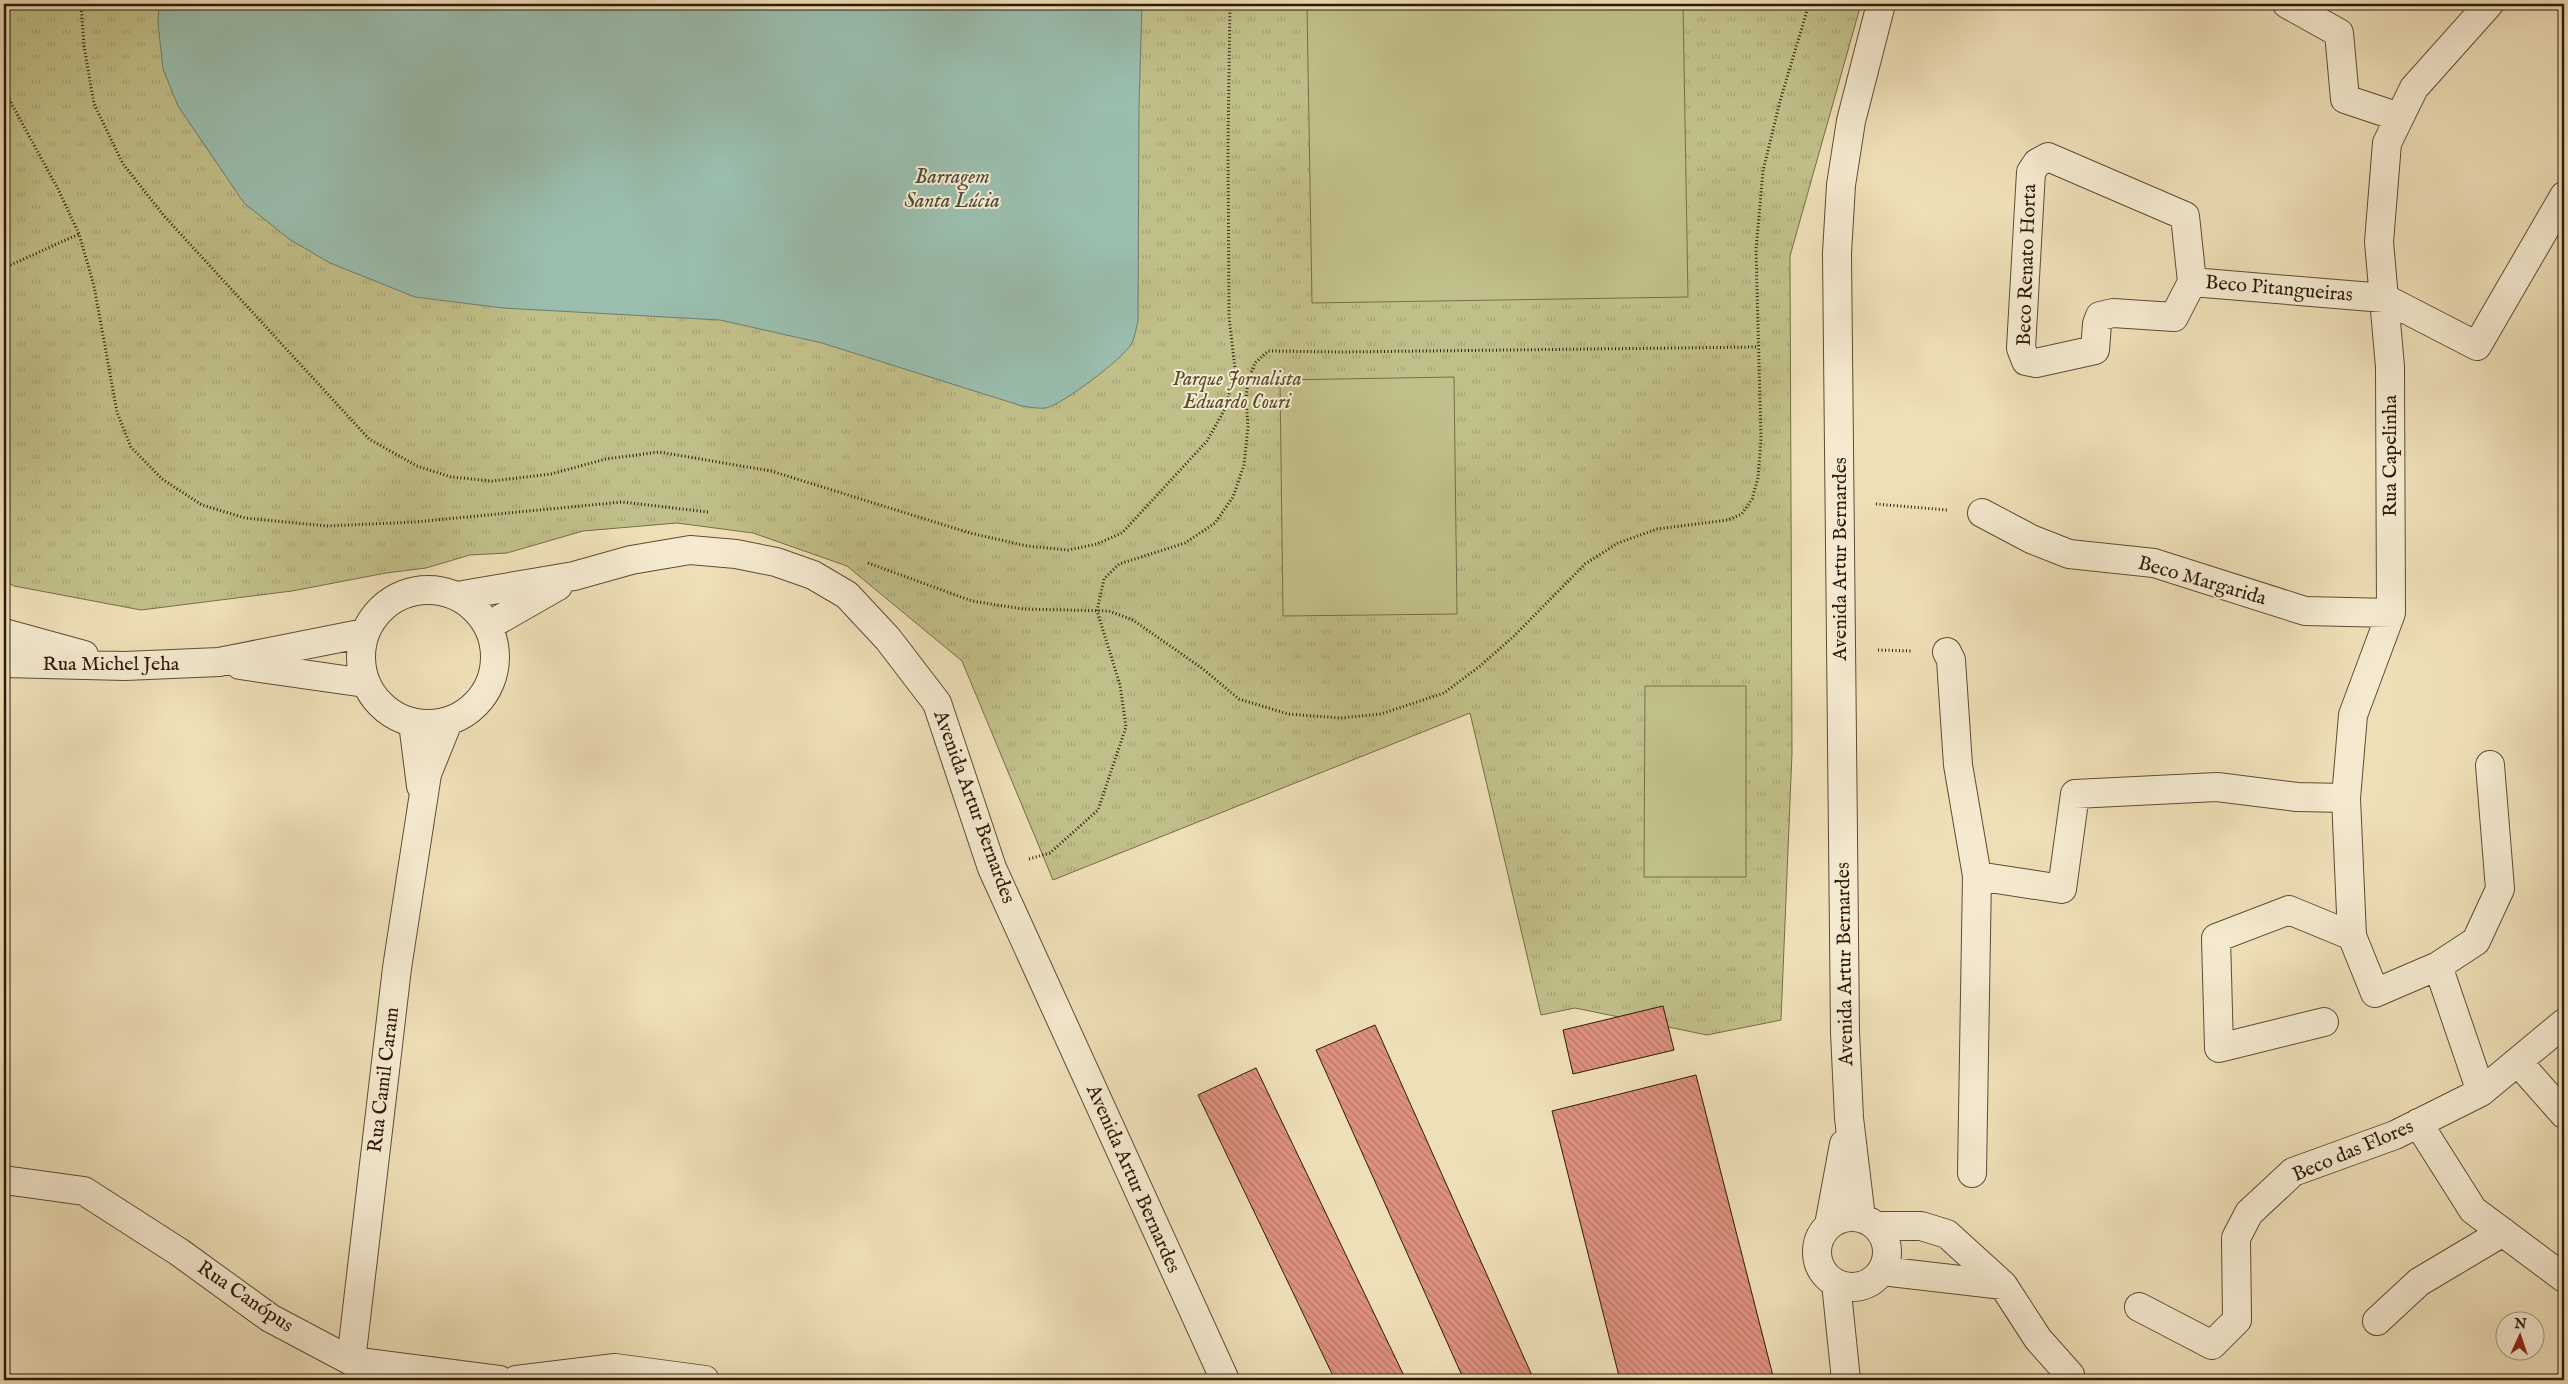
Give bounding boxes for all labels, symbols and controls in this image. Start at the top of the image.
water label: Barragem Santa Lúcia [904,164,1000,215]
street label: Beco Renato Horta [2012,183,2042,346]
street label: Beco Pitangueiras [2204,270,2354,308]
park label: Parque Jornalista Eduardo Couri [1172,367,1302,415]
street label: Rua Capelinha [2378,395,2403,517]
street label: Avenida Artur Bernardes [1828,457,1853,662]
street label: Beco Margarida [2135,551,2269,611]
street label: Rua Michel Jeha [43,652,180,677]
street label: Avenida Artur Bernardes [927,706,1021,907]
street label: Avenida Artur Bernardes [1831,862,1859,1067]
street label: Rua Camil Caram [363,1006,405,1154]
street label: Avenida Artur Bernardes [1080,1080,1186,1277]
street label: Beco das Flores [2289,1114,2417,1188]
street label: Rua Canópus [192,1256,298,1338]
north arrow [2496,1312,2546,1362]
text: N [2513,1315,2527,1333]

